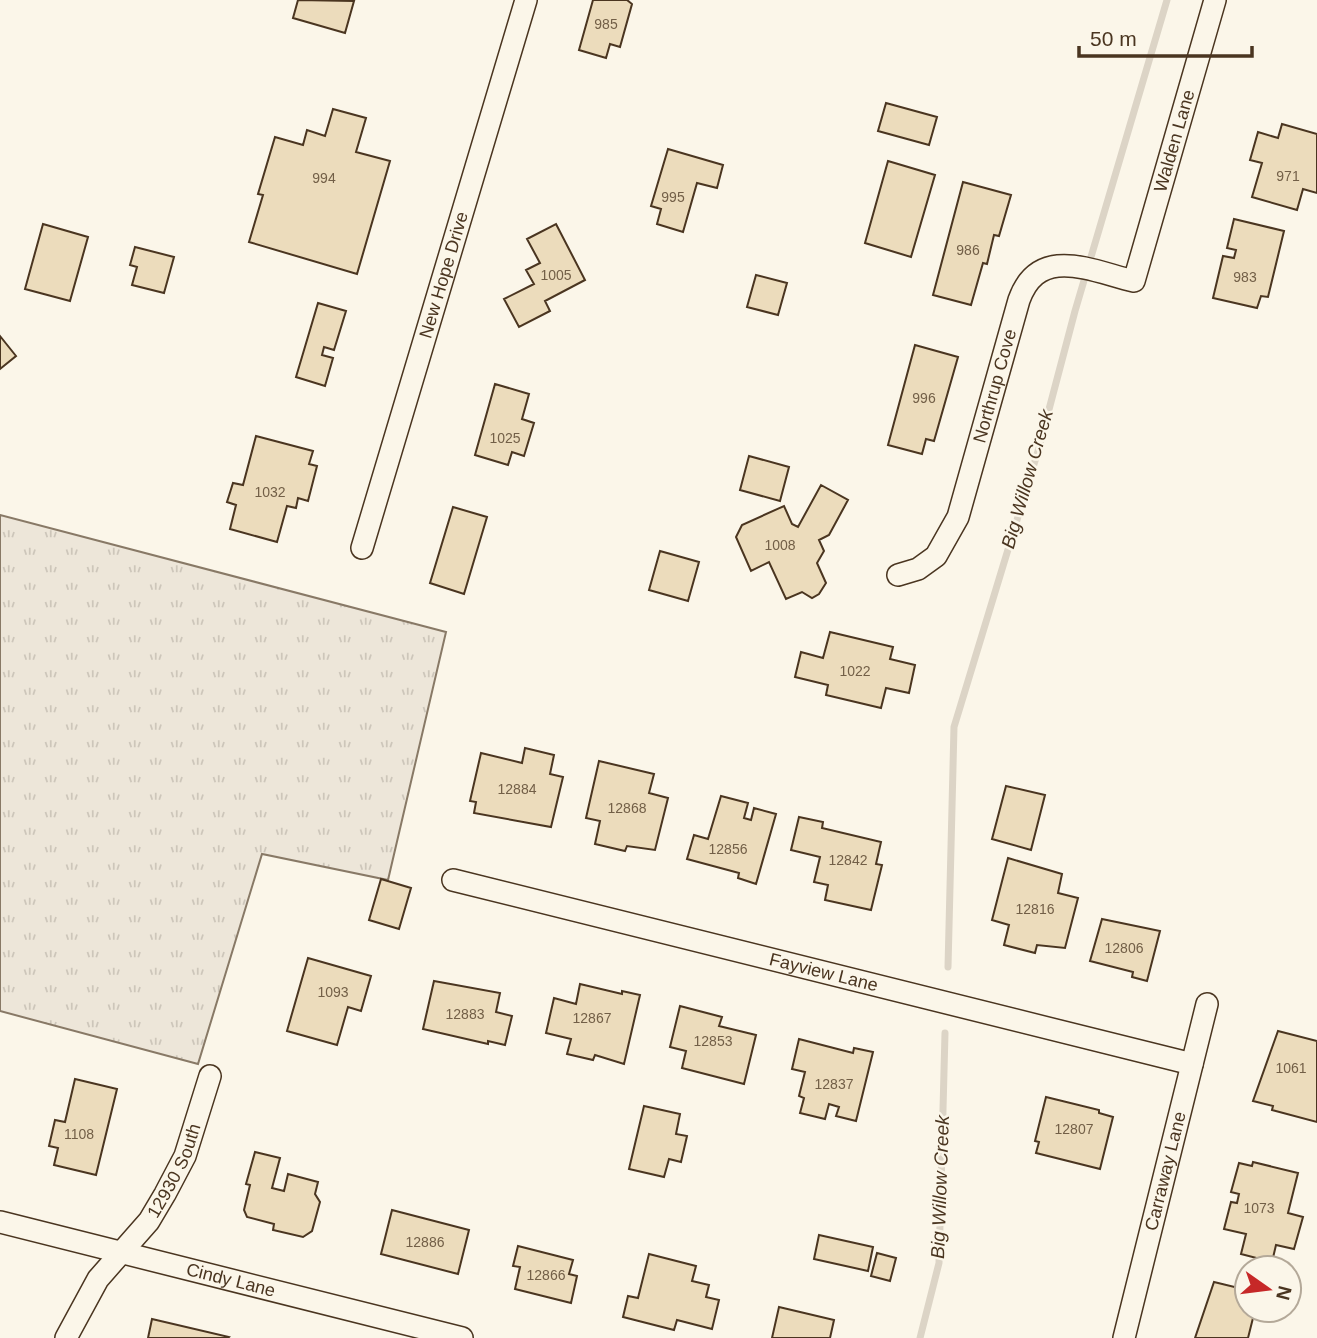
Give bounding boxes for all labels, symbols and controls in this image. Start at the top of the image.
scale bar [1079,14,1252,58]
house number: 985 [594,16,618,32]
text: 50 m [1090,27,1137,50]
street label: Walden Lane [1150,87,1199,194]
house number: 971 [1276,168,1300,184]
house number: 994 [312,170,336,186]
house number: 995 [661,189,685,205]
street label: New Hope Drive [415,209,472,341]
house number: 986 [956,242,980,258]
house number: 1005 [540,267,572,283]
house number: 983 [1233,269,1257,285]
street label: Northrup Cove [969,327,1020,445]
house number: 996 [912,390,936,406]
water label: Big Willow Creek [997,406,1057,551]
house number: 1025 [489,430,521,446]
house number: 1032 [254,484,286,500]
house number: 1008 [764,537,796,553]
house number: 1022 [839,663,871,679]
house number: 12884 [498,781,537,797]
house number: 12868 [608,800,647,816]
house number: 12856 [709,841,748,857]
house number: 12842 [829,852,868,868]
house number: 12816 [1016,901,1055,917]
house number: 12806 [1105,940,1144,956]
street label: Fayview Lane [767,949,880,995]
house number: 1093 [317,984,349,1000]
house number: 12883 [446,1006,485,1022]
house number: 12867 [573,1010,612,1026]
house number: 12853 [694,1033,733,1049]
house number: 1061 [1275,1060,1307,1076]
house number: 12837 [815,1076,854,1092]
street label: Carraway Lane [1141,1109,1190,1233]
water label: Big Willow Creek [927,1113,953,1259]
street label: 12930 South [143,1121,205,1221]
house number: 12807 [1055,1121,1094,1137]
house number: 1108 [64,1126,94,1142]
house number: 1073 [1243,1200,1275,1216]
house number: 12886 [406,1234,445,1250]
north arrow [1233,1254,1303,1324]
street label: Cindy Lane [184,1259,277,1301]
house number: 12866 [527,1267,566,1283]
text: N [1272,1284,1296,1302]

